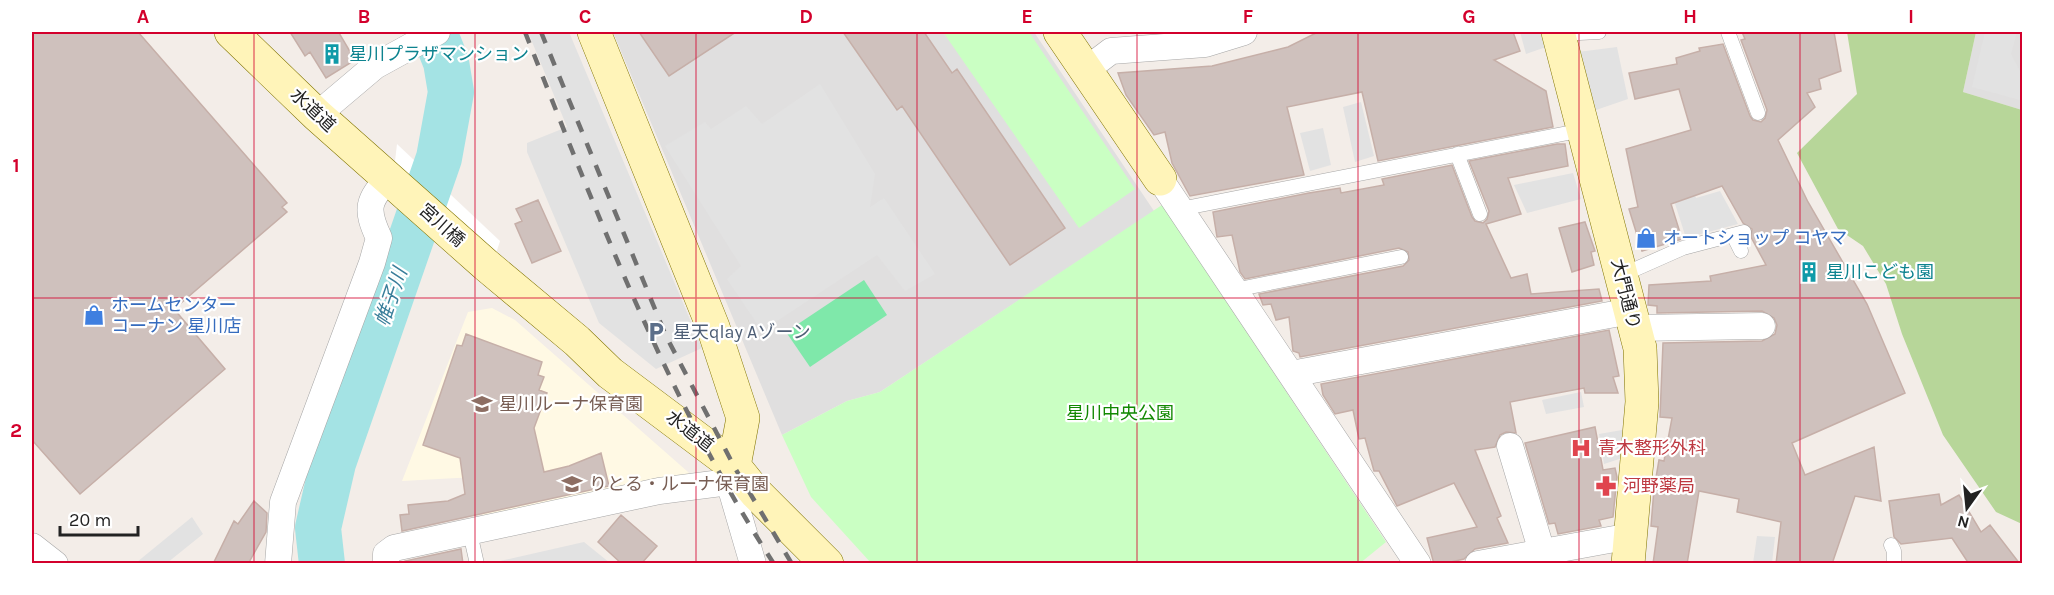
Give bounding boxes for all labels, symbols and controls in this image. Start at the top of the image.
text: A [137,5,150,28]
text: B [358,5,370,28]
text: C [579,5,591,28]
text: D [799,5,813,28]
text: E [1021,5,1033,28]
text: F [1243,5,1254,28]
text: G [1462,5,1476,28]
text: H [1683,5,1697,28]
text: I [1908,5,1914,28]
building icon: 星川プラザマンション [320,42,344,66]
place label: 星川プラザマンション [349,43,529,65]
street label: 水道道 [286,84,340,136]
text: 1 [12,154,20,177]
street label: 宮川橋 [415,199,469,251]
shop icon: オートショップ コヤマ [1634,226,1658,250]
place label: オートショップ コヤマ [1663,227,1847,249]
street label: 大門通り [1607,256,1645,332]
building icon: 星川こども園 [1797,260,1821,284]
place label: 星川こども園 [1826,261,1934,283]
water label: 帷子川 [370,263,412,329]
place label: ホームセンター コーナン 星川店 [111,294,241,337]
shop icon: ホームセンター コーナン 星川店 [82,303,106,327]
parking icon: 星天qlay Aゾーン [644,320,668,344]
place label: 星天qlay Aゾーン [673,321,811,343]
school or university icon: 星川ルーナ保育園 [470,392,494,416]
place label: 星川ルーナ保育園 [499,393,643,415]
park label: 星川中央公園 [1066,402,1174,424]
street label: 水道道 [662,406,718,456]
text: 2 [10,419,22,442]
hospital icon: 青木整形外科 [1569,436,1593,460]
place label: 青木整形外科 [1598,437,1706,459]
school or university icon: りとる・ルーナ保育園 [560,472,584,496]
place label: りとる・ルーナ保育園 [589,473,769,495]
pharmacy icon: 河野薬局 [1594,474,1618,498]
place label: 河野薬局 [1623,475,1695,497]
north arrow [1937,478,1997,538]
scale bar [60,499,138,537]
text: 20 m [69,509,111,531]
text: N [1955,511,1971,533]

